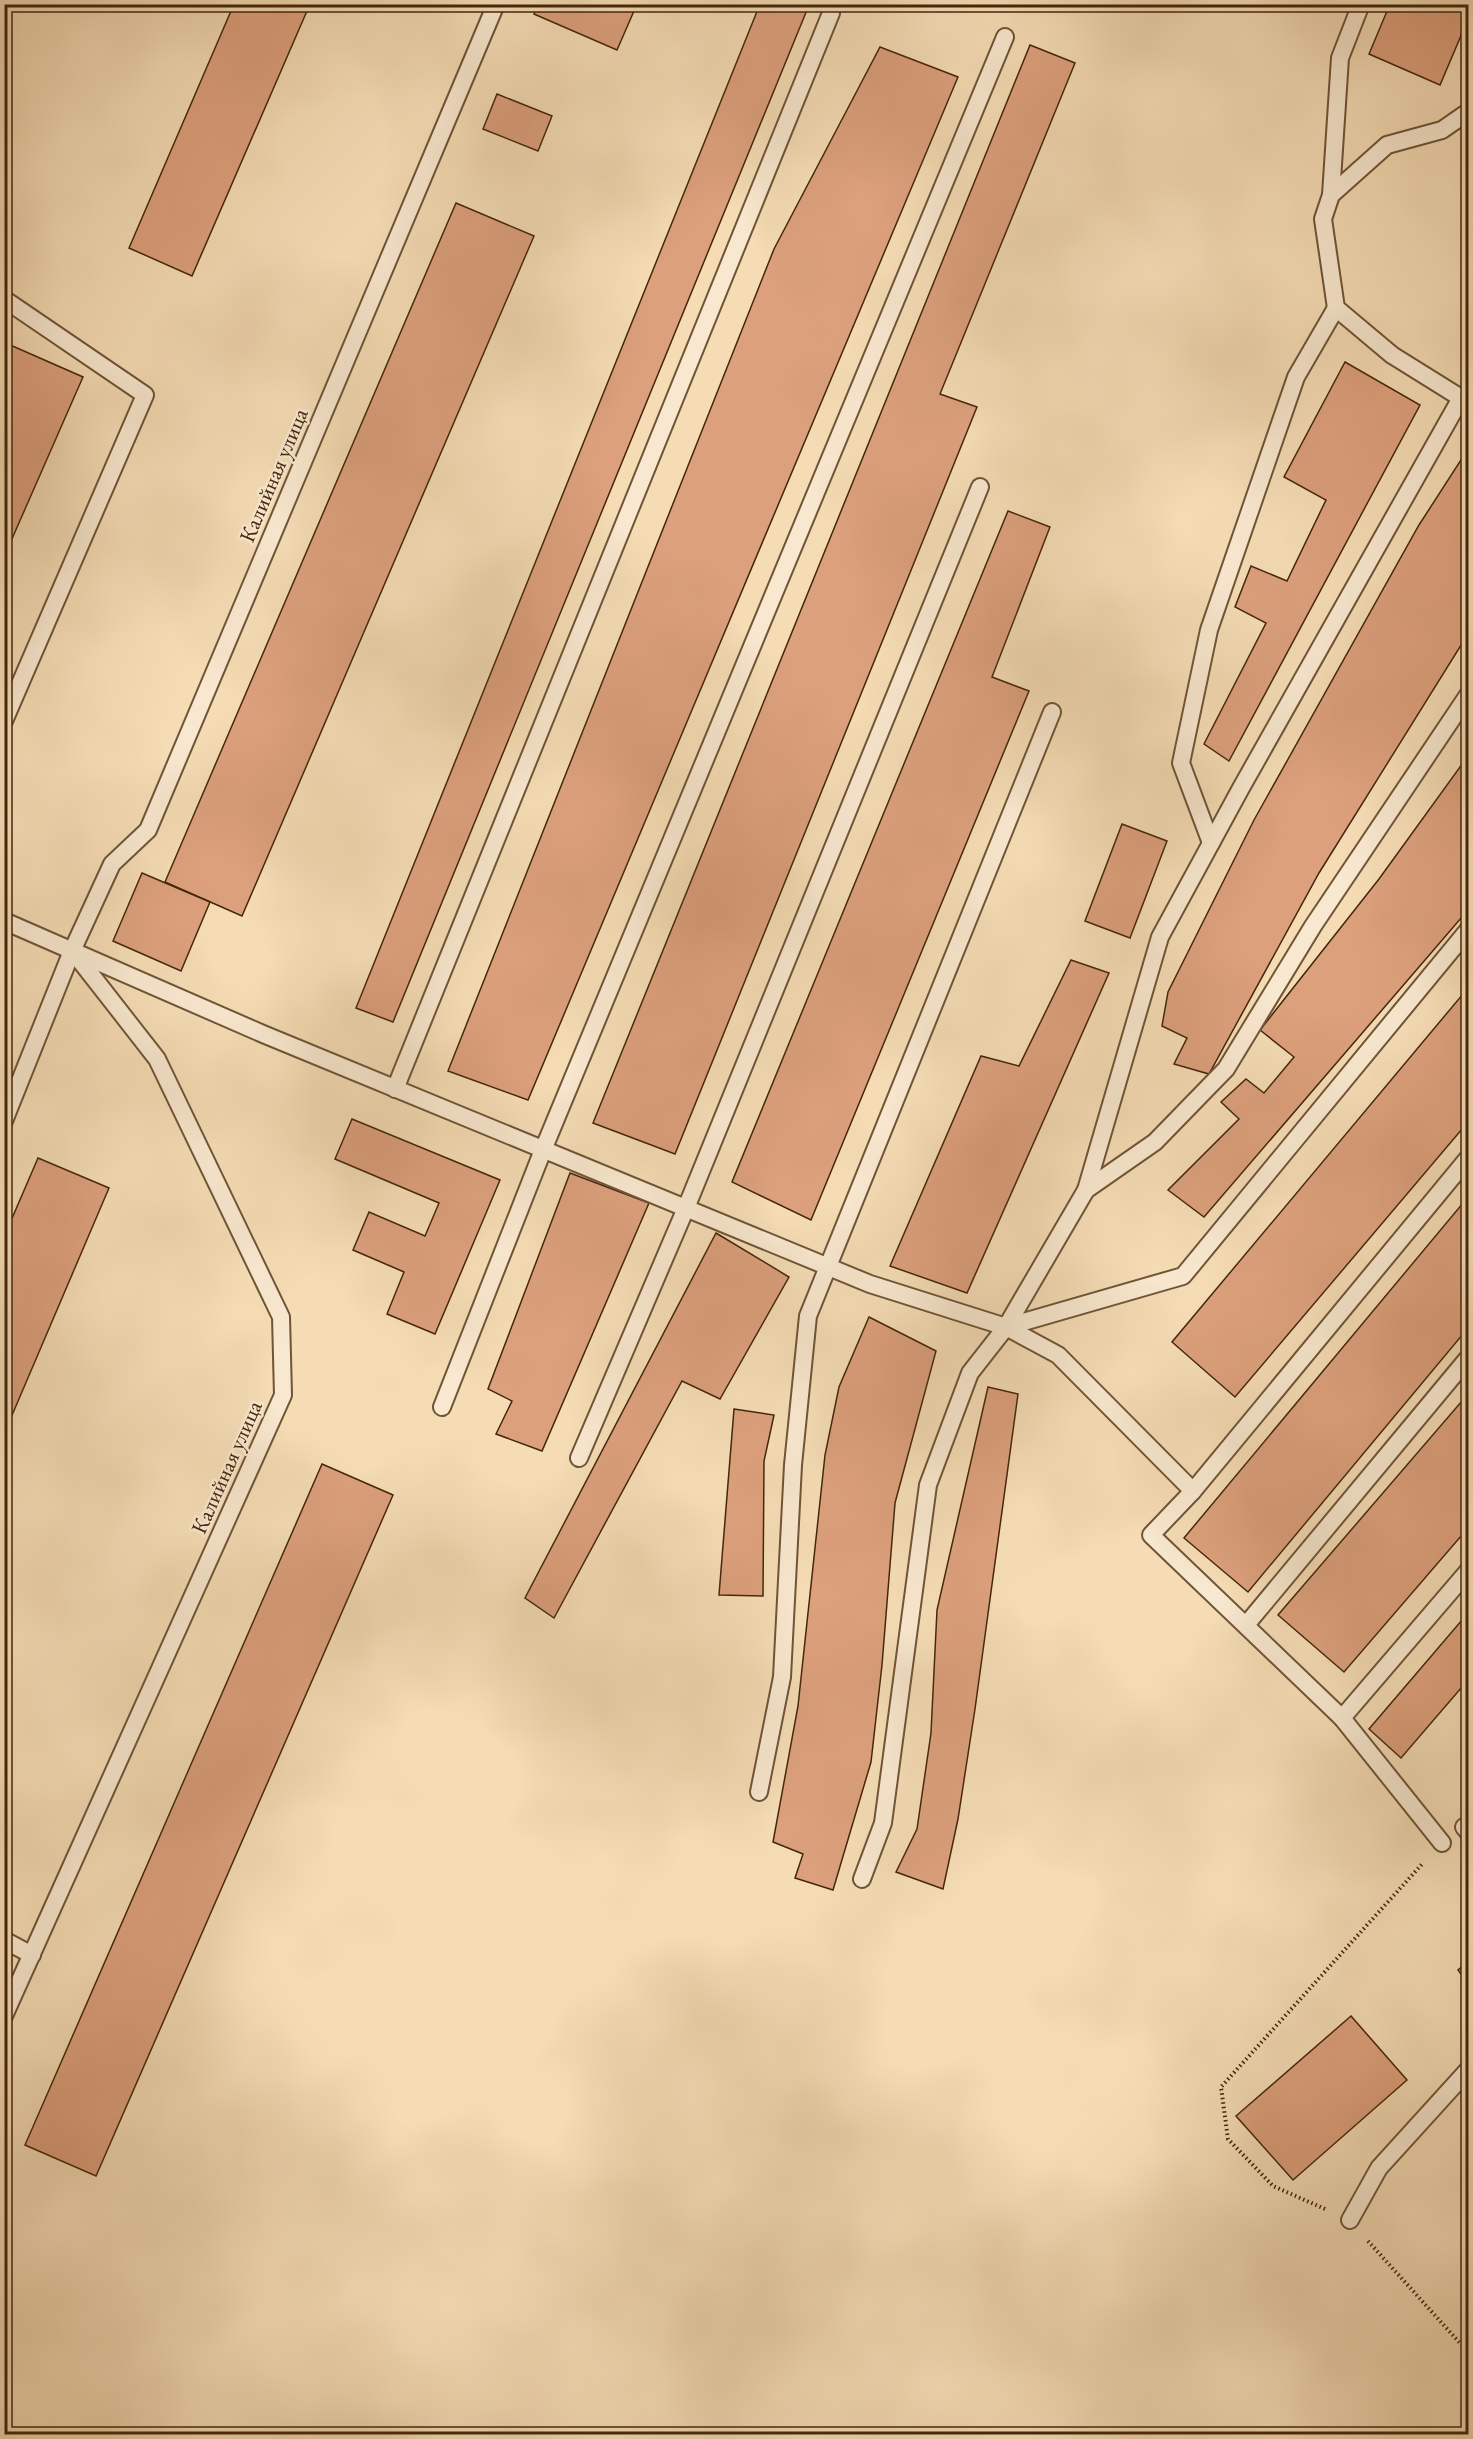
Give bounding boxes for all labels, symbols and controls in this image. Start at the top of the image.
street label: Калийная улица [232,404,315,547]
street label: Калийная улица [184,1396,269,1538]

